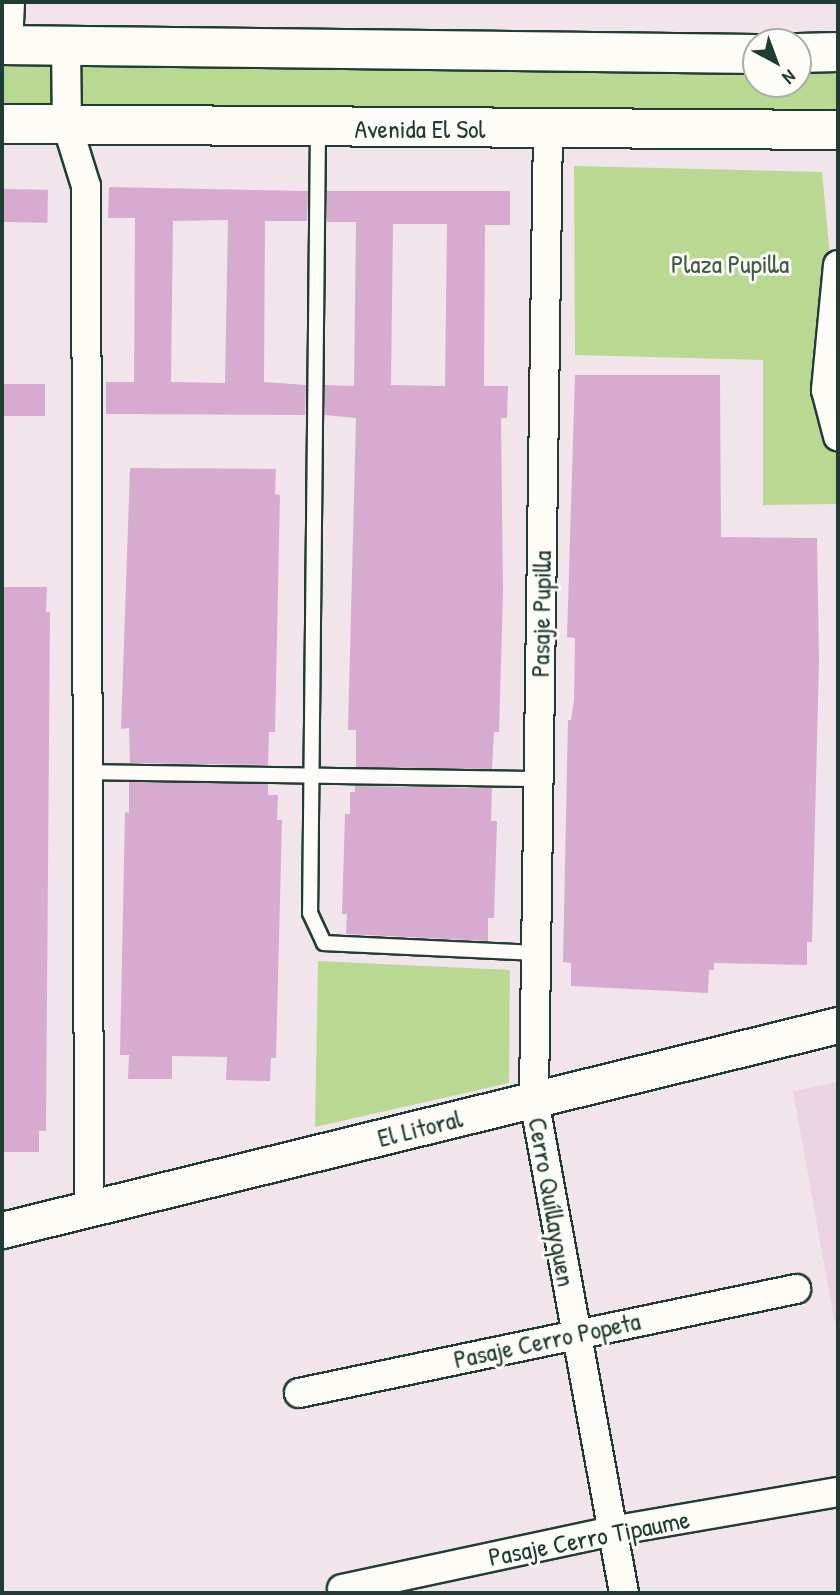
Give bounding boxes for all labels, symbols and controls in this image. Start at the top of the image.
north arrow [742,28,812,98]
text: N [777,64,802,90]
street label: Avenida El Sol [354,113,486,145]
park label: Plaza Pupilla [671,248,789,280]
street label: Pasaje Pupilla [524,550,558,678]
street label: El Litoral [374,1102,466,1154]
street label: Cerro Quíllayquen [522,1115,582,1289]
street label: Pasaje Cerro Popeta [451,1305,643,1375]
street label: Pasaje Cerro Tipaume [486,1503,692,1573]

